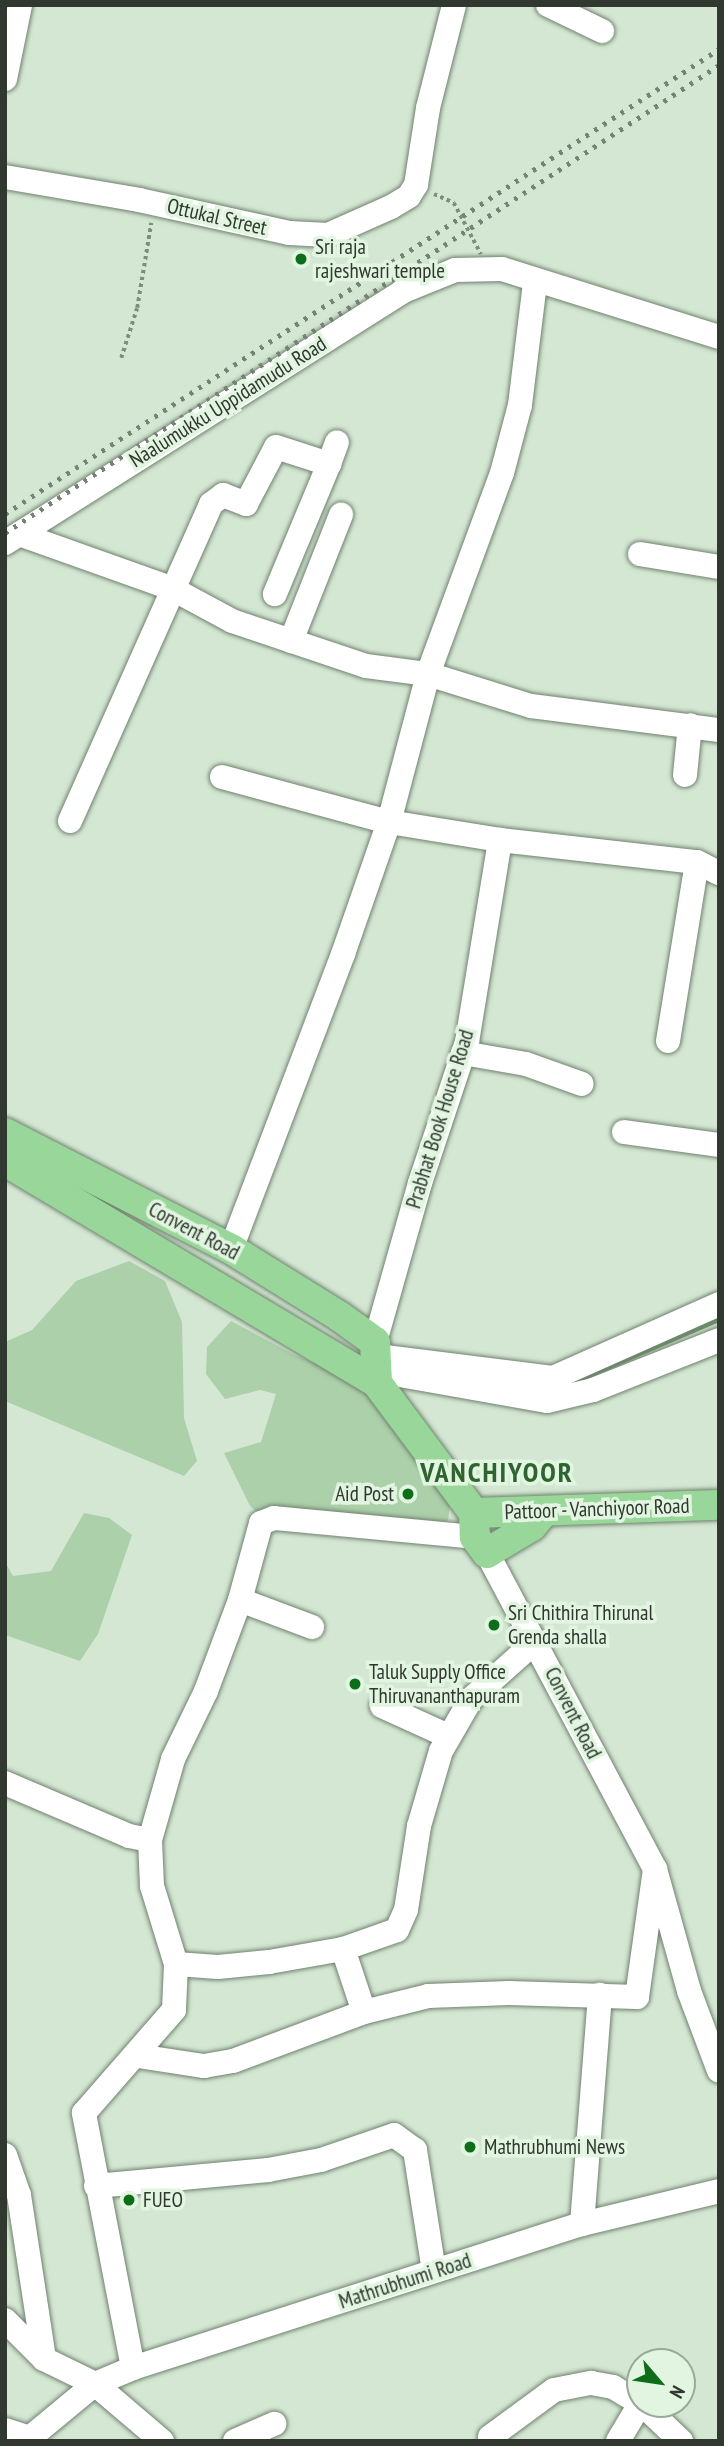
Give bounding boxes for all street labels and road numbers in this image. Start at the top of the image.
street label: Ottukal Street [165,193,269,241]
street label: Naalumukku Uppidamudu Road [125,331,331,473]
street label: Prabhat Book House Road [401,1026,479,1212]
street label: Convent Road [144,1197,244,1265]
street label: Pattoor - Vanchiyoor Road [503,1493,691,1525]
street label: Convent Road [539,1663,607,1763]
street label: Mathrubhumi Road [336,2248,474,2314]

